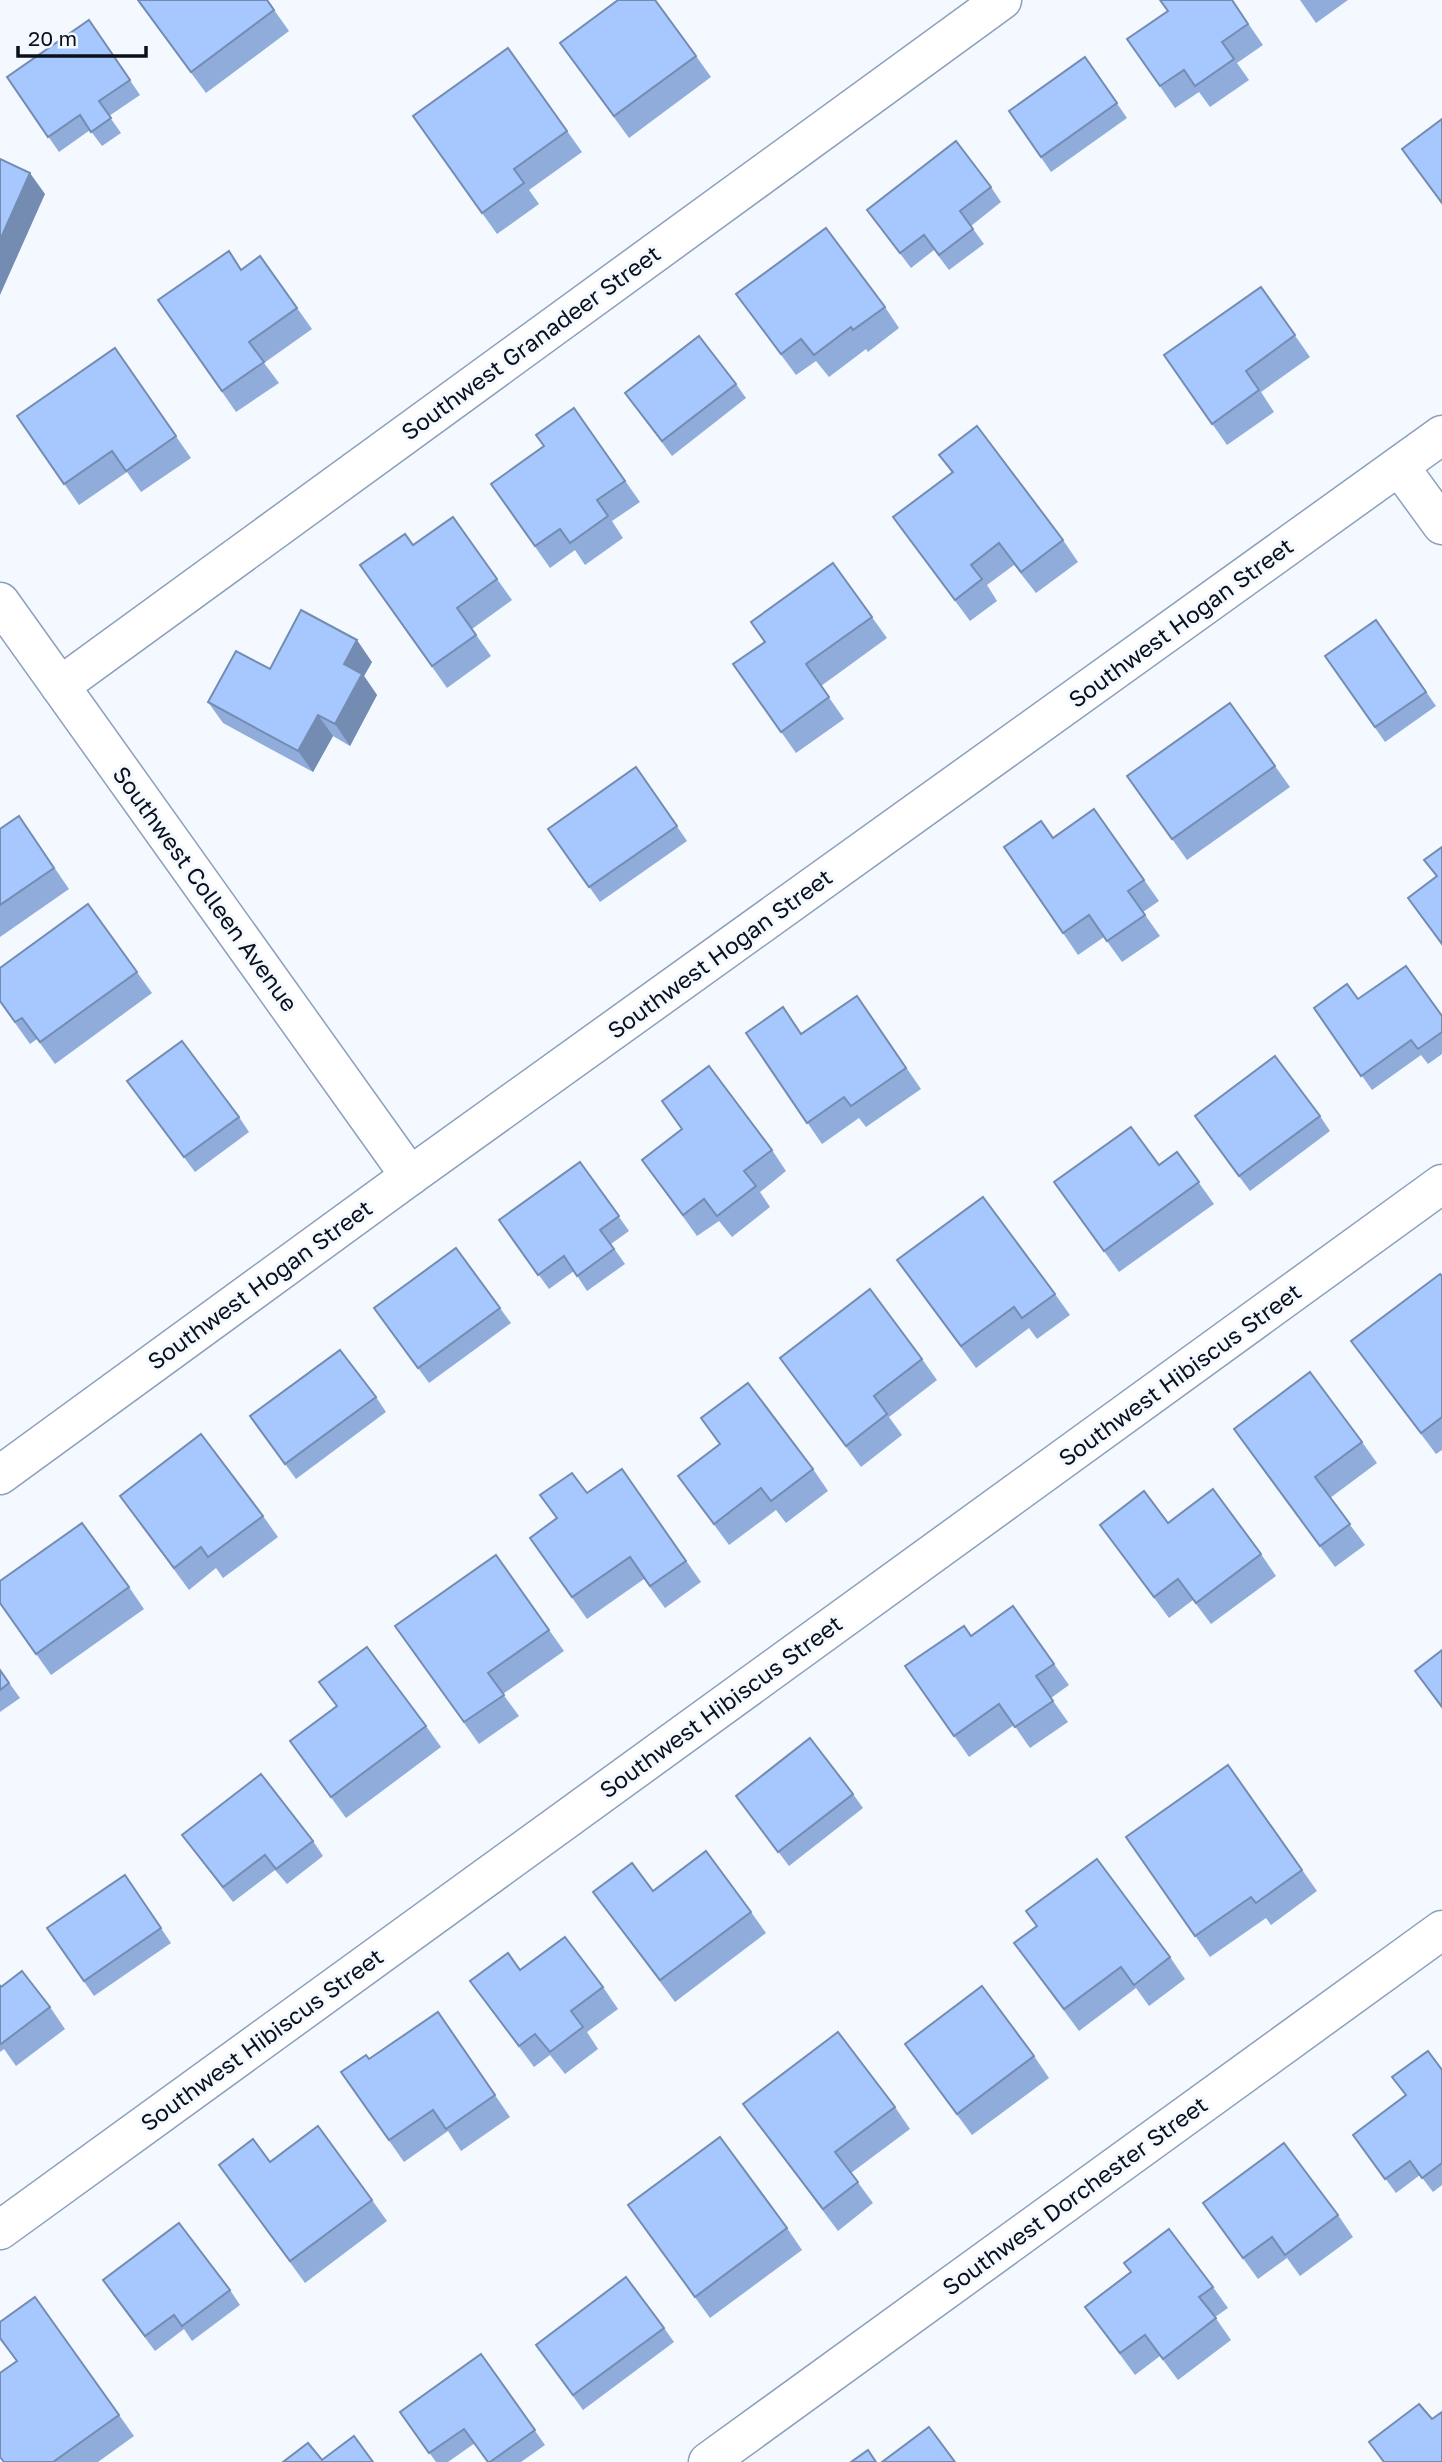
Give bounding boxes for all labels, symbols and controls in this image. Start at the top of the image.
scale bar [18,14,145,58]
text: 20 m [28,25,77,51]
street label: Southwest Granadeer Street [396,239,665,446]
street label: Southwest Hogan Street [1063,531,1298,713]
street label: Southwest Colleen Avenue [107,760,304,1016]
street label: Southwest Hogan Street [602,862,837,1044]
street label: Southwest Hogan Street [142,1193,377,1375]
street label: Southwest Hibiscus Street [1053,1277,1306,1472]
street label: Southwest Hibiscus Street [594,1609,847,1804]
street label: Southwest Hibiscus Street [135,1942,388,2137]
street label: Southwest Dorchester Street [936,2090,1212,2301]

